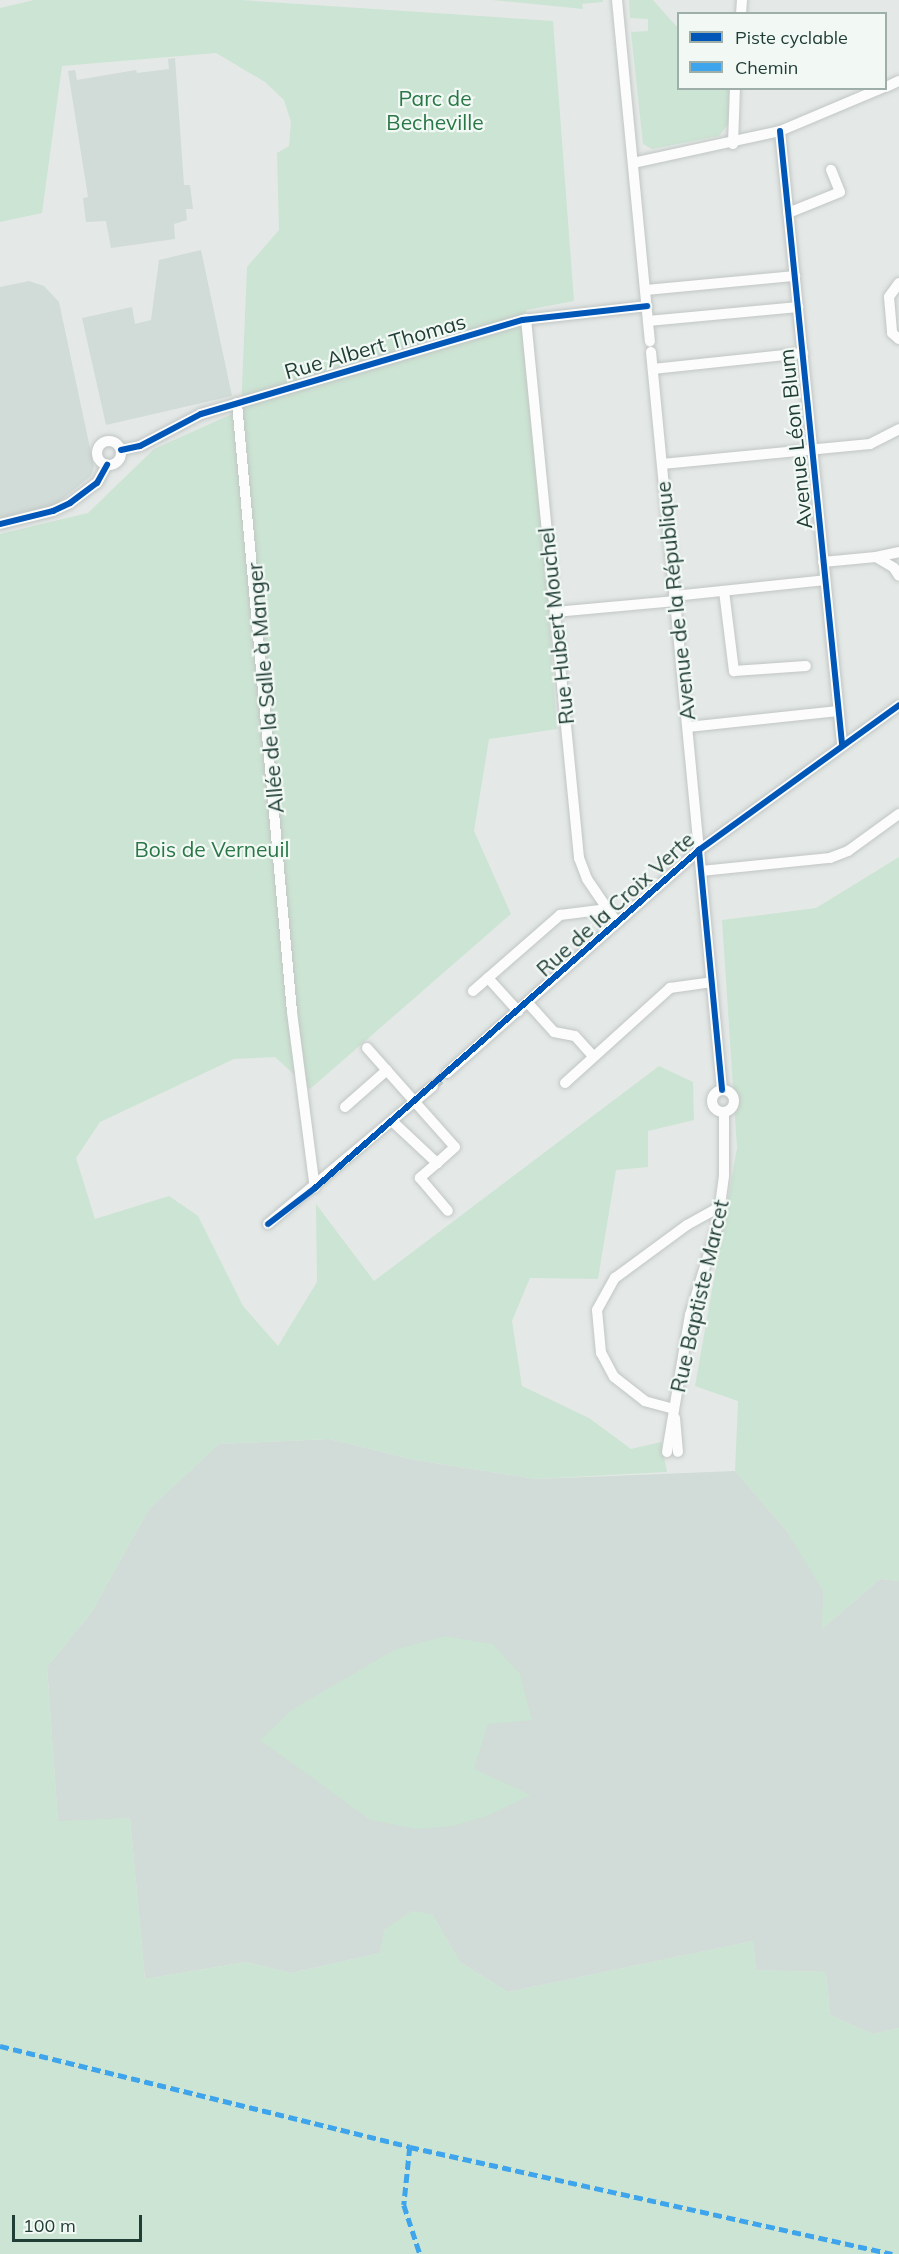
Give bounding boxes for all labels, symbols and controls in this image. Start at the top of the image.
legend [677,12,887,90]
text: Piste cyclable [735,26,848,49]
text: Chemin [735,56,798,79]
park label: Parc de Becheville [386,85,484,135]
street label: Rue Albert Thomas [281,308,469,384]
street label: Avenue Léon Blum [773,348,817,530]
street label: Avenue de la République [650,480,700,722]
street label: Rue Hubert Mouchel [533,526,579,726]
street label: Allée de la Salle à Manger [241,562,289,814]
street label: Rue de la Croix Verte [531,827,699,981]
park label: Bois de Verneuil [135,836,289,862]
street label: Rue Baptiste Marcet [665,1197,733,1395]
scale bar [15,2203,146,2241]
text: 100 m [23,2214,76,2237]

